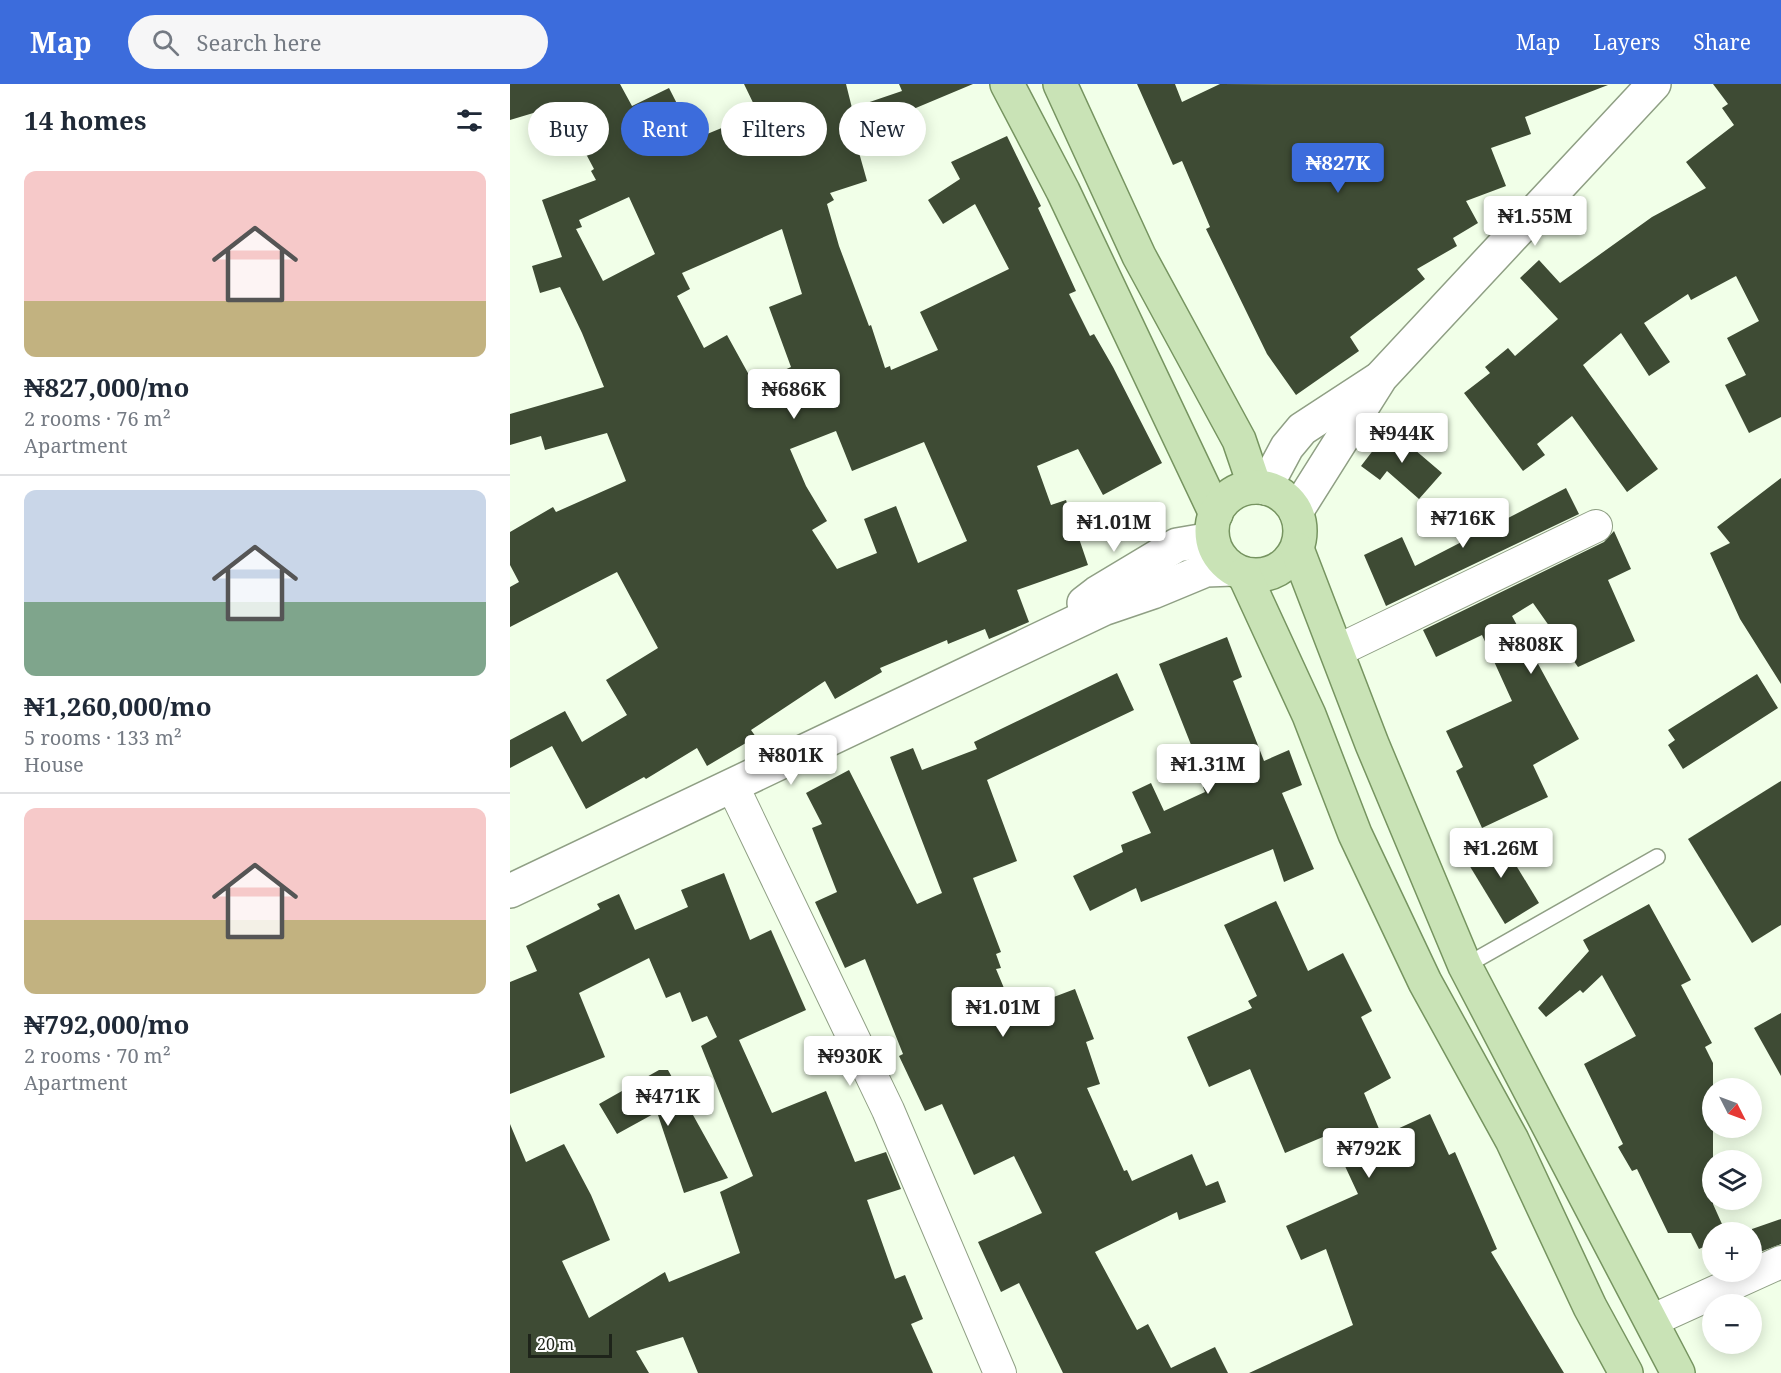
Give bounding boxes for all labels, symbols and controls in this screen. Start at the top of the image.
search box [128,15,548,69]
text: Map [30,23,92,61]
icon: search [149,26,182,59]
text: Search here [197,27,321,57]
text: Map [1516,28,1560,56]
text: Layers [1593,28,1660,56]
text: Share [1693,28,1751,56]
text: 14 homes [24,102,146,138]
chip: Buy [528,102,609,156]
chip: Rent [621,102,709,156]
chip: Filters [721,102,827,156]
chip: New [839,102,926,156]
icon: filters [453,104,486,137]
pin: ₦827K [1296,143,1380,194]
text: ₦827K [1306,149,1370,176]
pin: ₦1.55M [1486,196,1584,247]
text: ₦1.55M [1498,202,1572,229]
icon: home [201,210,309,318]
text: ₦827,000/mo [24,369,189,405]
pin: ₦686K [752,369,836,420]
text: ₦686K [762,375,826,402]
text: 2 rooms · 76 m² [24,405,171,432]
pin: ₦944K [1360,413,1444,464]
text: ₦944K [1370,419,1434,446]
text: Apartment [24,432,128,459]
pin: ₦716K [1421,498,1505,549]
pin: ₦1.01M [1065,502,1163,553]
text: ₦716K [1431,504,1495,531]
text: ₦1.01M [1077,508,1151,535]
icon: home [201,529,309,637]
pin: ₦808K [1489,624,1573,675]
text: ₦808K [1499,630,1563,657]
text: ₦1,260,000/mo [24,688,212,724]
text: 5 rooms · 133 m² [24,724,182,751]
pin: ₦801K [749,735,833,786]
text: ₦801K [759,741,823,768]
pin: ₦1.31M [1159,744,1257,795]
text: ₦1.31M [1171,750,1245,777]
text: House [24,751,84,778]
pin: ₦1.26M [1452,828,1550,879]
text: ₦1.26M [1464,834,1538,861]
icon: home [201,847,309,955]
pin: ₦1.01M [954,987,1052,1038]
text: ₦1.01M [966,993,1040,1020]
text: ₦792,000/mo [24,1006,189,1042]
pin: ₦930K [808,1036,892,1087]
text: 2 rooms · 70 m² [24,1042,171,1069]
text: ₦930K [818,1042,882,1069]
text: Apartment [24,1069,128,1096]
pin: ₦471K [626,1076,710,1127]
north arrow [1702,1078,1762,1138]
map controls [1702,1078,1762,1354]
text: ₦471K [636,1082,700,1109]
pin: ₦792K [1327,1128,1411,1179]
text: ₦792K [1337,1134,1401,1161]
button: layers [1702,1150,1762,1210]
button: + [1702,1222,1762,1282]
button: − [1702,1294,1762,1354]
scale bar [528,1331,612,1358]
text: 20 m [537,1333,574,1355]

